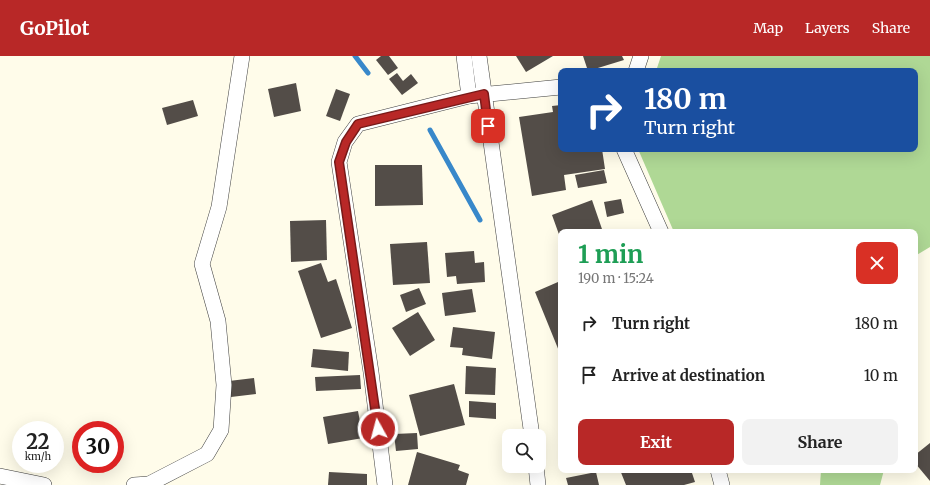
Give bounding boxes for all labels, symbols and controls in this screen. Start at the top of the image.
text: GoPilot [20,16,89,40]
text: Map [753,19,783,37]
text: Layers [805,19,850,37]
text: Share [872,19,910,37]
text: 180 m [644,81,727,117]
icon: right [578,84,630,136]
pin [471,109,505,143]
icon: arrive [477,115,499,137]
text: Turn right [644,116,735,139]
text: 1 min [578,239,643,270]
button: close [856,242,898,284]
text: 190 m · 15:24 [578,270,654,287]
icon: right [578,312,600,334]
text: Turn right [612,314,690,333]
text: 180 m [855,314,898,333]
icon: arrive [578,364,600,386]
text: Arrive at destination [612,366,765,385]
text: 10 m [864,366,898,385]
position arrow [357,408,399,450]
button: Exit [578,419,734,465]
button: Share [742,419,898,465]
speed limit sign: 30 [72,421,124,473]
text: 22 [26,429,50,454]
map controls [502,429,546,473]
button: search [502,429,546,473]
text: km/h [25,450,51,463]

